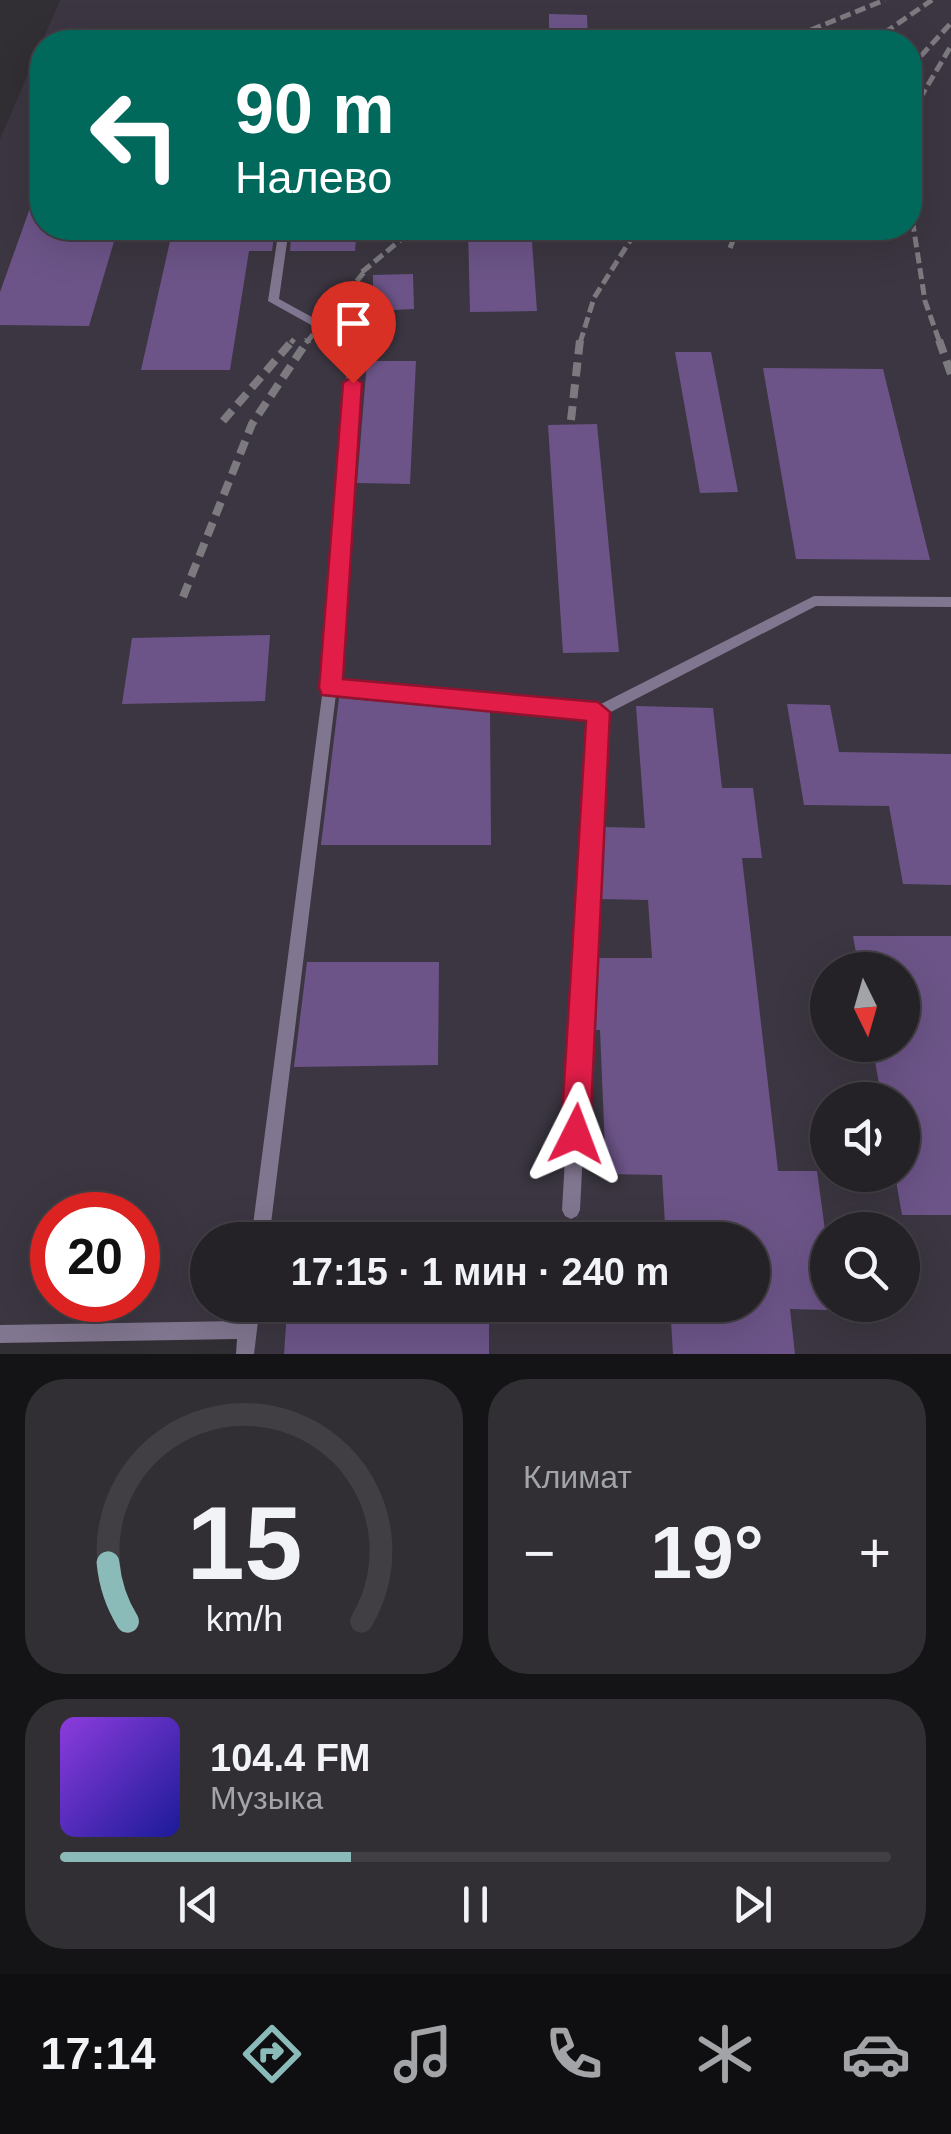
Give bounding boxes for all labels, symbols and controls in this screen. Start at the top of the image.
icon: left [70,70,200,200]
text: 90 m [235,70,395,148]
text: Налево [235,152,392,203]
pin [311,281,396,384]
icon: arrive [326,296,381,351]
north arrow [810,952,920,1062]
map controls [810,952,920,1322]
position arrow [524,1082,628,1186]
button: sound [810,1082,920,1192]
speed limit sign: 20 [30,1192,160,1322]
button: search [810,1212,920,1322]
text: 17:15 · 1 мин · 240 m [291,1251,669,1293]
text: Климат [523,1459,632,1495]
text: 15 [186,1485,302,1601]
text: 19° [650,1510,764,1594]
text: − [523,1522,555,1584]
text: + [859,1522,891,1584]
text: km/h [205,1599,283,1639]
text: 104.4 FM [210,1737,371,1779]
text: Музыка [210,1780,323,1816]
icon: previous [171,1877,226,1932]
icon: pause [448,1877,503,1932]
icon: next [725,1877,780,1932]
icon: directions [237,2019,307,2089]
icon: music [388,2019,458,2089]
icon: phone [539,2019,609,2089]
icon: climate [690,2019,760,2089]
icon: car [841,2019,911,2089]
text: 17:14 [40,2028,156,2079]

